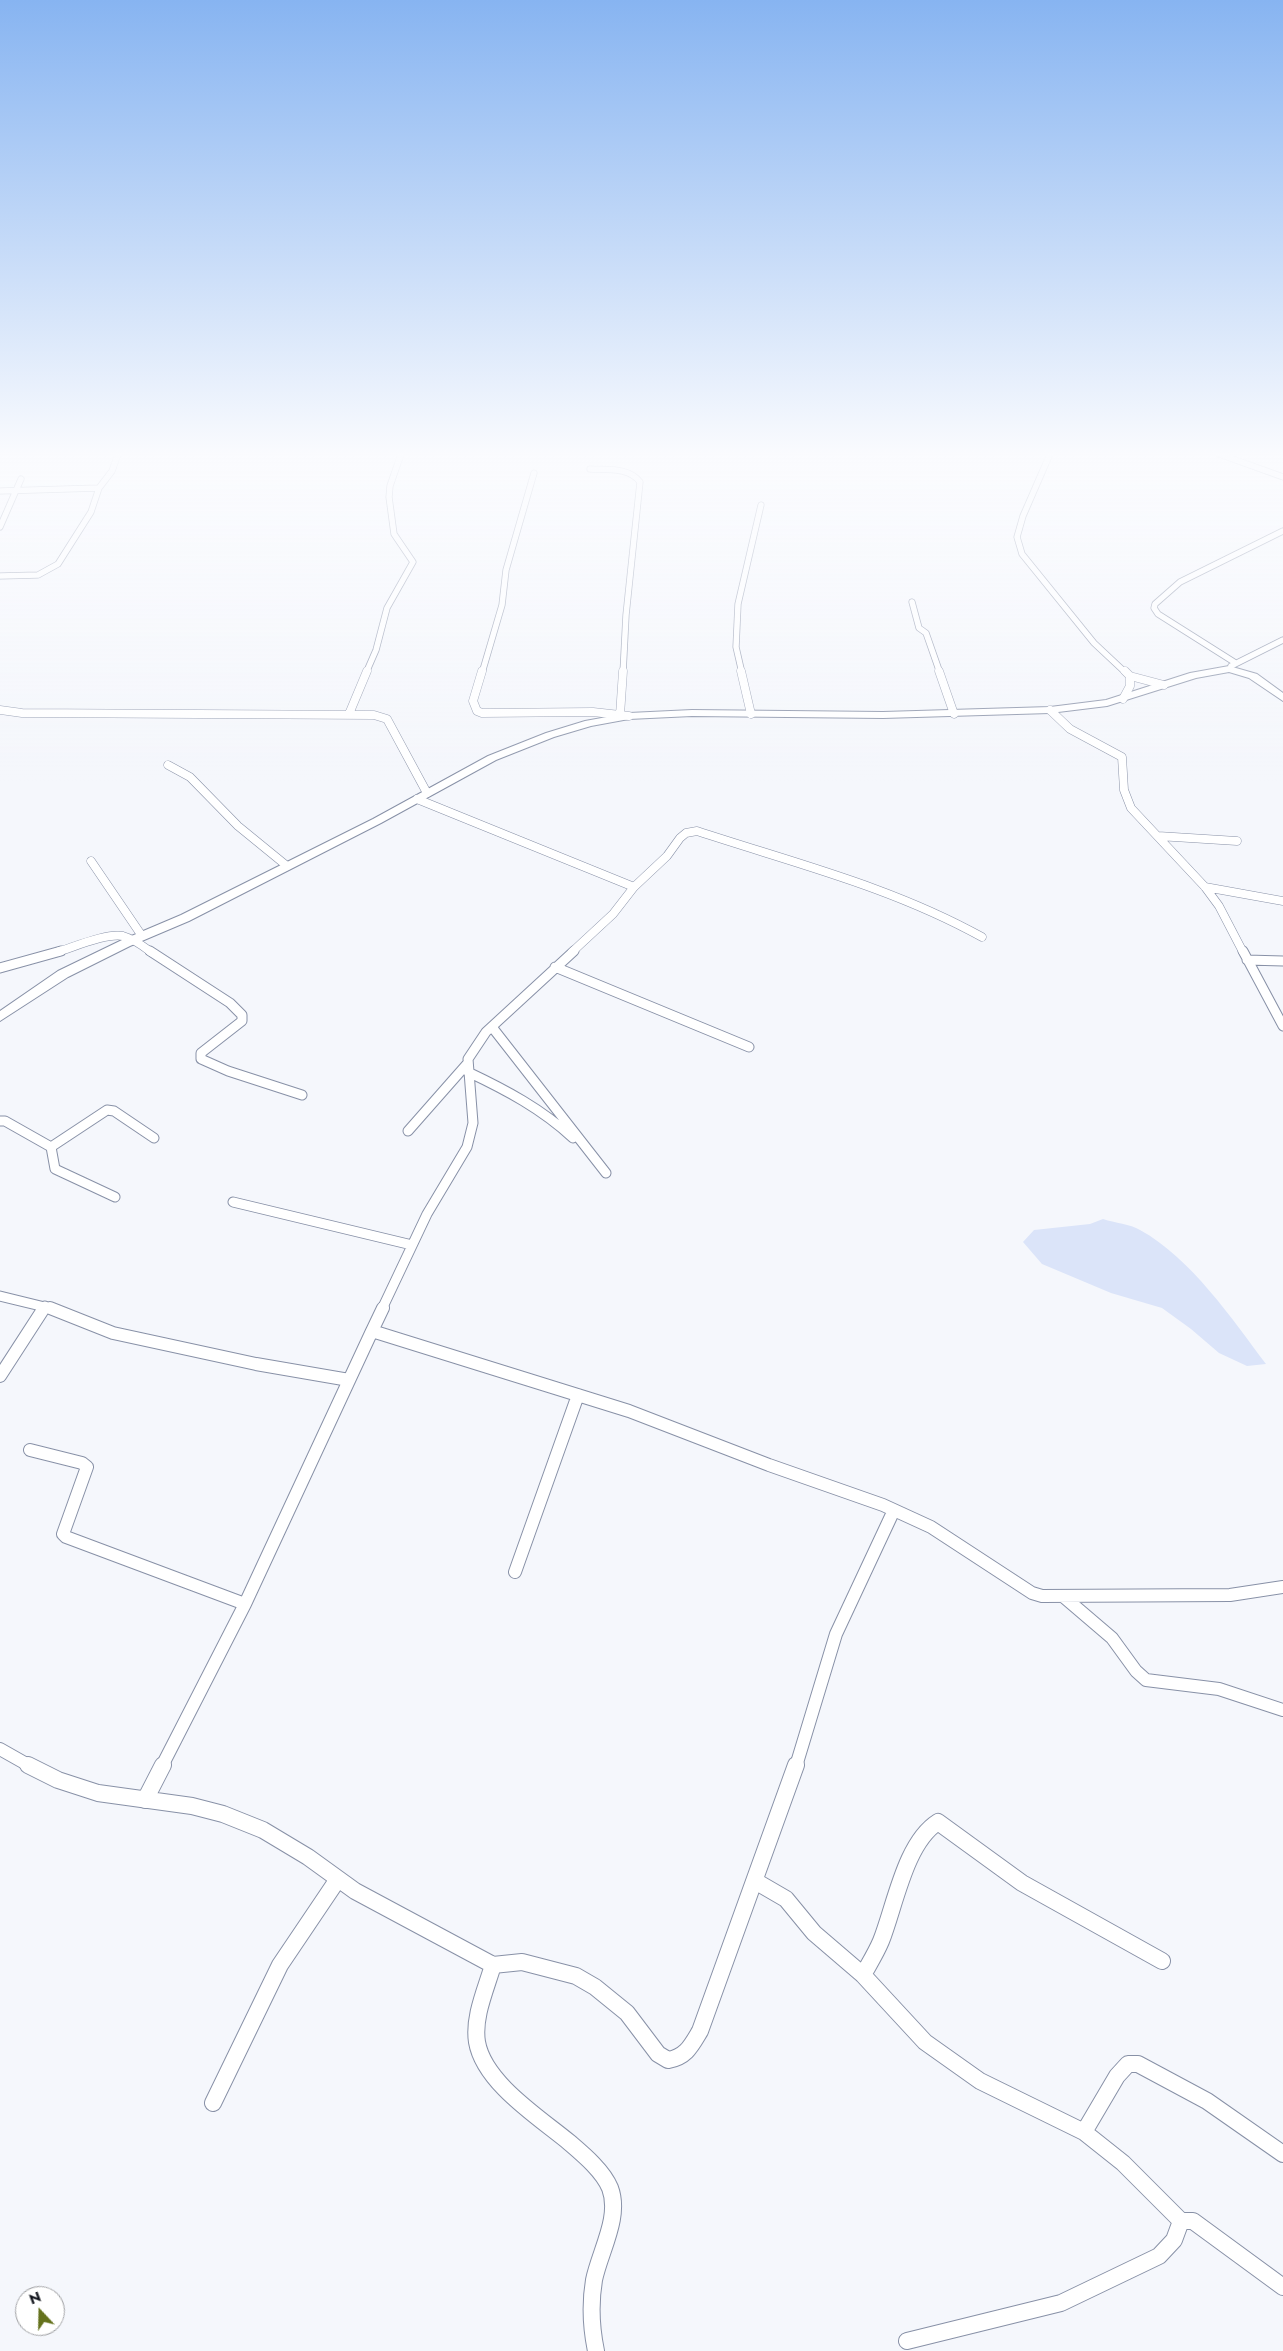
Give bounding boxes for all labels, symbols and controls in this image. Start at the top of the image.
north arrow [15,2286,65,2336]
text: N [26,2287,44,2309]

